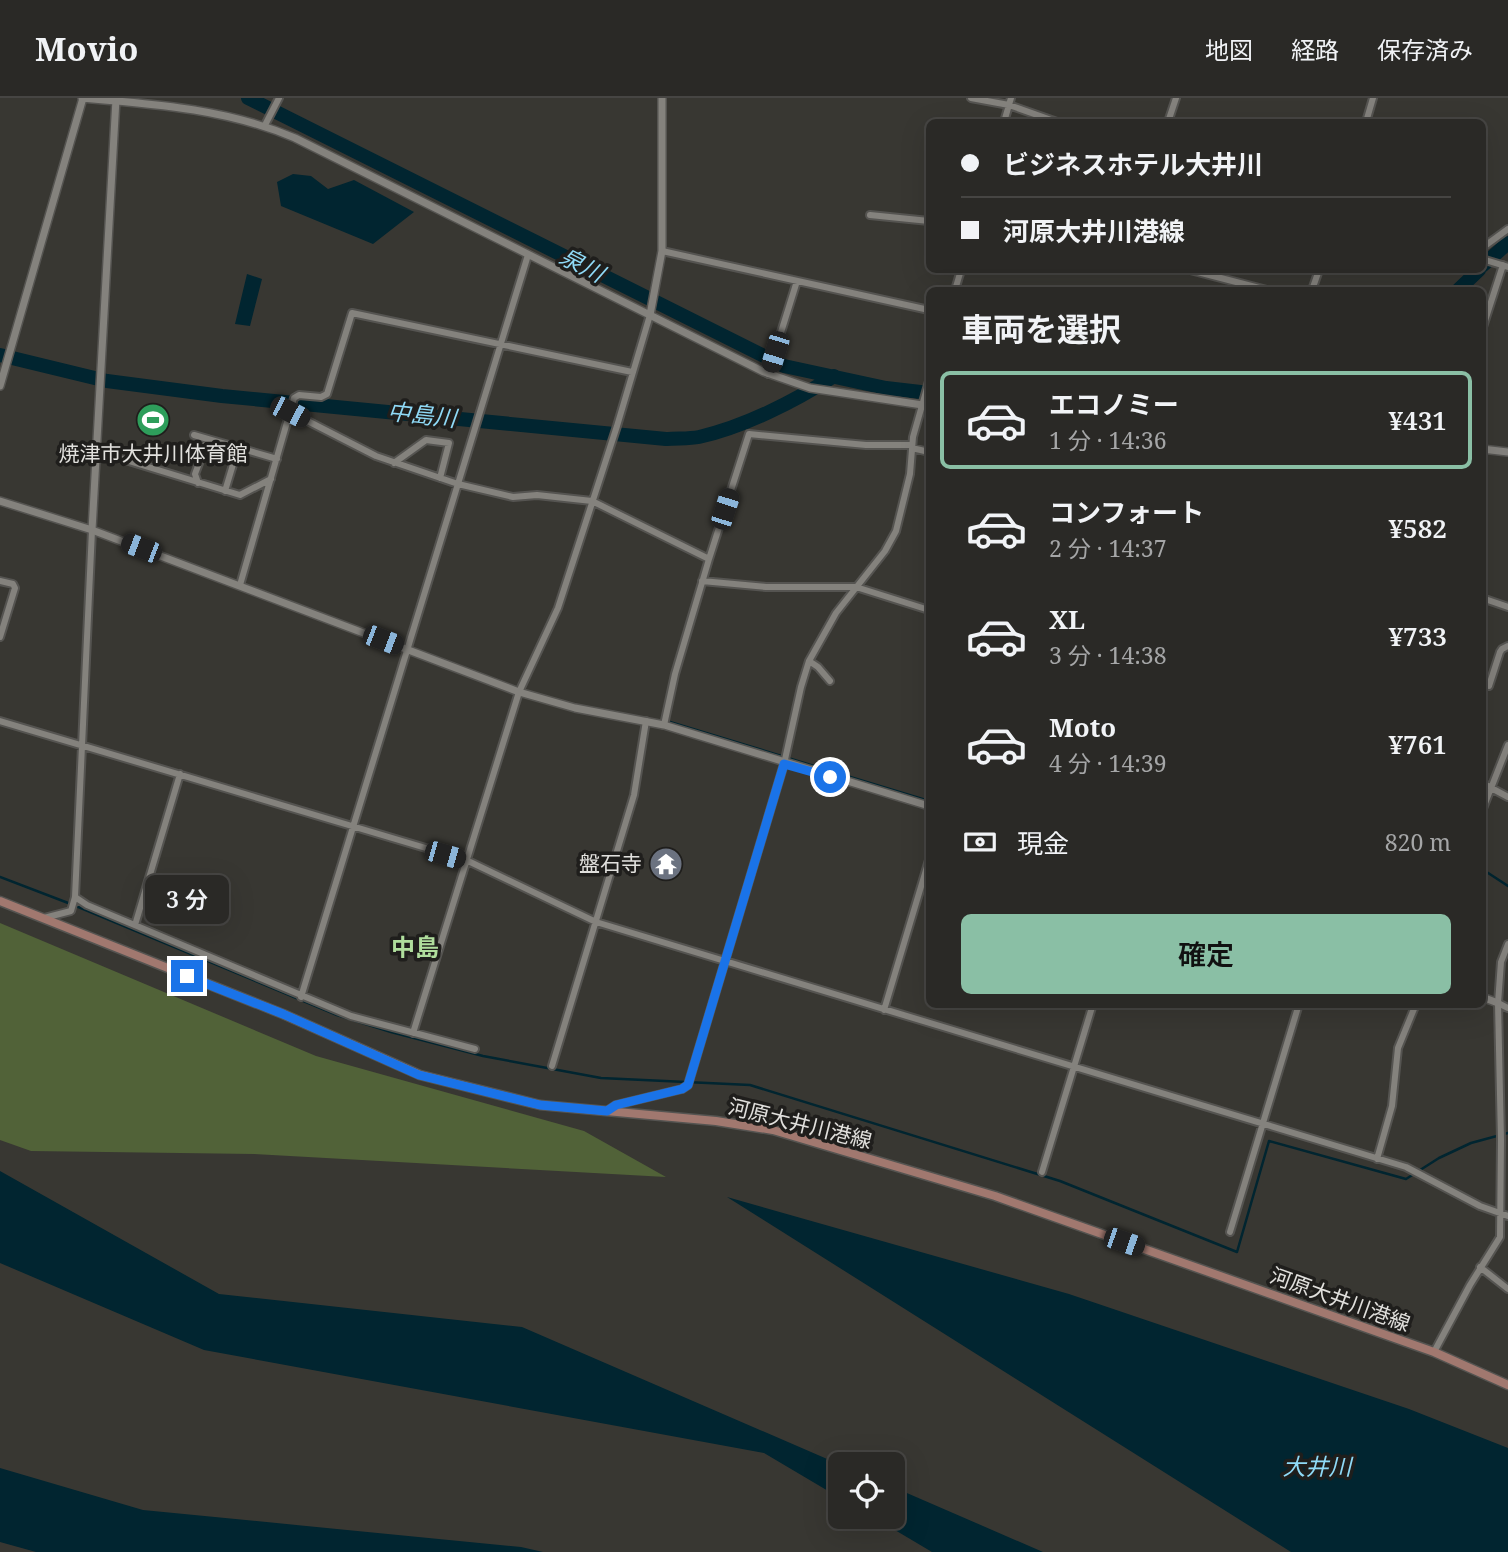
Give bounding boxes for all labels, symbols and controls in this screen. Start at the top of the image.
text: Movio [35,26,139,71]
text: 地図 [1205,33,1253,66]
text: 経路 [1291,33,1339,66]
text: 保存済み [1377,33,1473,66]
text: ビジネスホテル大井川 [1003,146,1263,182]
text: 河原大井川港線 [1003,213,1185,249]
water label: 泉川 [555,239,613,290]
text: 車両を選択 [961,307,1121,350]
car [759,329,792,375]
text: エコノミー [1049,386,1179,422]
icon: car [965,389,1028,452]
car [267,393,314,431]
water label: 中島川 [386,394,461,434]
sports icon: 焼津市大井川体育館 [134,401,172,439]
text: ¥431 [1388,402,1447,438]
text: 1 分 · 14:36 [1049,424,1167,456]
place label: 焼津市大井川体育館 [59,439,248,467]
car [709,486,742,532]
text: コンフォート [1049,494,1204,530]
icon: car [965,497,1028,560]
text: ¥582 [1388,510,1447,546]
car [118,531,165,565]
text: 2 分 · 14:37 [1049,532,1167,564]
text: XL [1049,601,1085,637]
icon: car [965,605,1028,668]
text: ¥733 [1388,618,1447,654]
car [360,623,407,657]
text: 3 分 · 14:38 [1049,639,1167,671]
text: Moto [1049,709,1116,745]
icon: car [965,713,1028,776]
text: ¥761 [1388,726,1447,762]
text: 4 分 · 14:39 [1049,747,1167,779]
route start [814,761,846,793]
icon: cash [961,823,999,861]
text: 現金 [1017,825,1069,861]
text: 820 m [1385,826,1451,858]
car [422,839,469,871]
temple icon: 盤石寺 [647,845,685,883]
place label: 盤石寺 [579,849,642,877]
callout: 3 分 [145,874,229,924]
text: 3 分 [166,883,208,915]
button: 確定 [961,914,1451,994]
district label: 中島 [391,930,439,963]
route end [171,960,203,992]
street label: 河原大井川港線 [726,1092,875,1154]
car [1101,1225,1148,1259]
street label: 河原大井川港線 [1266,1261,1414,1337]
water label: 大井川 [1283,1450,1355,1482]
map controls [828,1452,905,1529]
button: locate [828,1452,905,1529]

